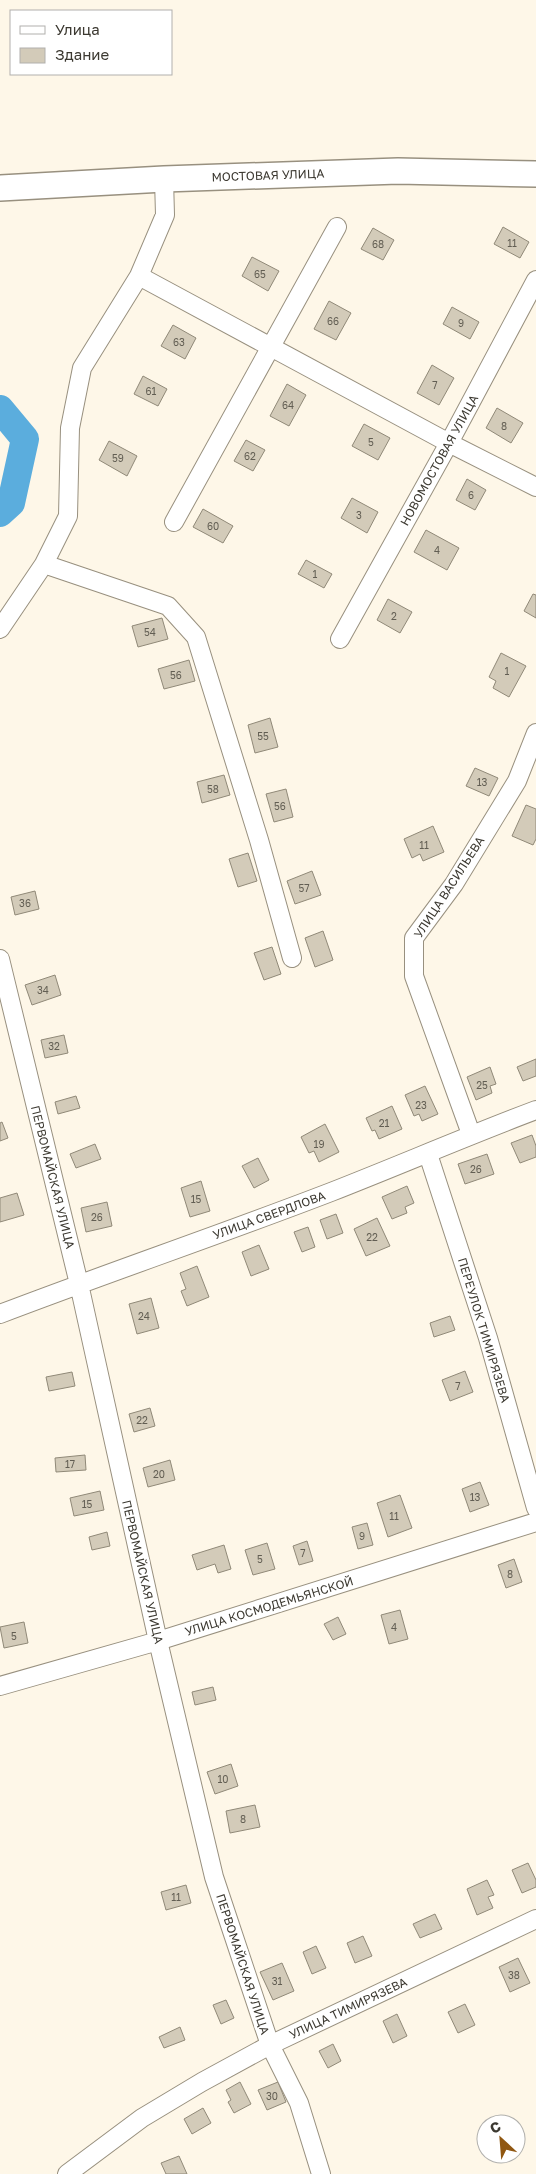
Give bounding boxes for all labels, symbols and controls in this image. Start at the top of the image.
legend [10,10,172,75]
text: Улица [55,20,100,38]
text: Здание [55,45,109,63]
street label: МОСТОВАЯ УЛИЦА [211,166,325,184]
house number: 11 [507,237,517,249]
house number: 68 [372,238,384,250]
house number: 65 [254,268,266,280]
house number: 66 [327,315,339,327]
house number: 9 [458,317,464,329]
house number: 63 [173,336,185,348]
house number: 7 [432,379,438,391]
house number: 61 [146,385,157,397]
street label: НОВОМОСТОВАЯ УЛИЦА [397,392,481,528]
house number: 64 [282,399,294,411]
house number: 8 [501,420,507,432]
house number: 5 [368,436,374,448]
house number: 62 [244,450,256,462]
house number: 59 [112,452,124,464]
house number: 6 [468,489,474,501]
house number: 3 [356,509,362,521]
house number: 60 [207,520,219,532]
house number: 4 [434,544,440,556]
house number: 1 [313,568,318,580]
house number: 2 [391,610,397,622]
house number: 54 [144,626,156,638]
house number: 1 [505,665,510,677]
house number: 56 [170,669,182,681]
house number: 55 [257,730,269,742]
house number: 13 [477,776,487,788]
house number: 58 [207,783,219,795]
house number: 56 [274,800,286,812]
street label: УЛИЦА ВАСИЛЬЕВА [411,833,487,941]
house number: 11 [419,839,429,851]
house number: 57 [298,882,310,894]
house number: 36 [19,897,31,909]
house number: 34 [37,984,49,996]
house number: 32 [48,1040,60,1052]
house number: 25 [476,1079,488,1091]
house number: 23 [415,1099,427,1111]
street label: ПЕРВОМАЙСКАЯ УЛИЦА [28,1104,78,1250]
house number: 21 [379,1117,389,1129]
house number: 19 [314,1138,324,1150]
house number: 26 [470,1163,482,1175]
street label: УЛИЦА СВЕРДЛОВА [211,1188,327,1242]
house number: 15 [191,1193,202,1205]
house number: 26 [91,1211,103,1223]
house number: 22 [366,1231,378,1243]
street label: ПЕРЕУЛОК ТИМИРЯЗЕВА [455,1256,513,1404]
house number: 24 [138,1310,150,1322]
house number: 7 [455,1380,461,1392]
house number: 22 [136,1414,148,1426]
house number: 17 [65,1458,75,1470]
house number: 20 [153,1468,165,1480]
house number: 13 [470,1491,480,1503]
house number: 15 [82,1498,93,1510]
street label: ПЕРВОМАЙСКАЯ УЛИЦА [119,1499,167,1645]
house number: 11 [389,1510,399,1522]
house number: 9 [359,1530,365,1542]
house number: 7 [300,1547,306,1559]
house number: 5 [257,1553,263,1565]
house number: 8 [507,1568,513,1580]
street label: УЛИЦА КОСМОДЕМЬЯНСКОЙ [183,1573,355,1639]
house number: 4 [391,1621,397,1633]
house number: 5 [11,1630,17,1642]
house number: 10 [217,1773,229,1785]
house number: 8 [240,1813,246,1825]
house number: 11 [171,1891,181,1903]
street label: ПЕРВОМАЙСКАЯ УЛИЦА [213,1892,273,2036]
house number: 38 [508,1969,520,1981]
street label: УЛИЦА ТИМИРЯЗЕВА [287,1974,409,2042]
house number: 31 [272,1975,282,1987]
house number: 30 [266,2090,278,2102]
north arrow [476,2114,526,2164]
text: С [487,2117,503,2137]

